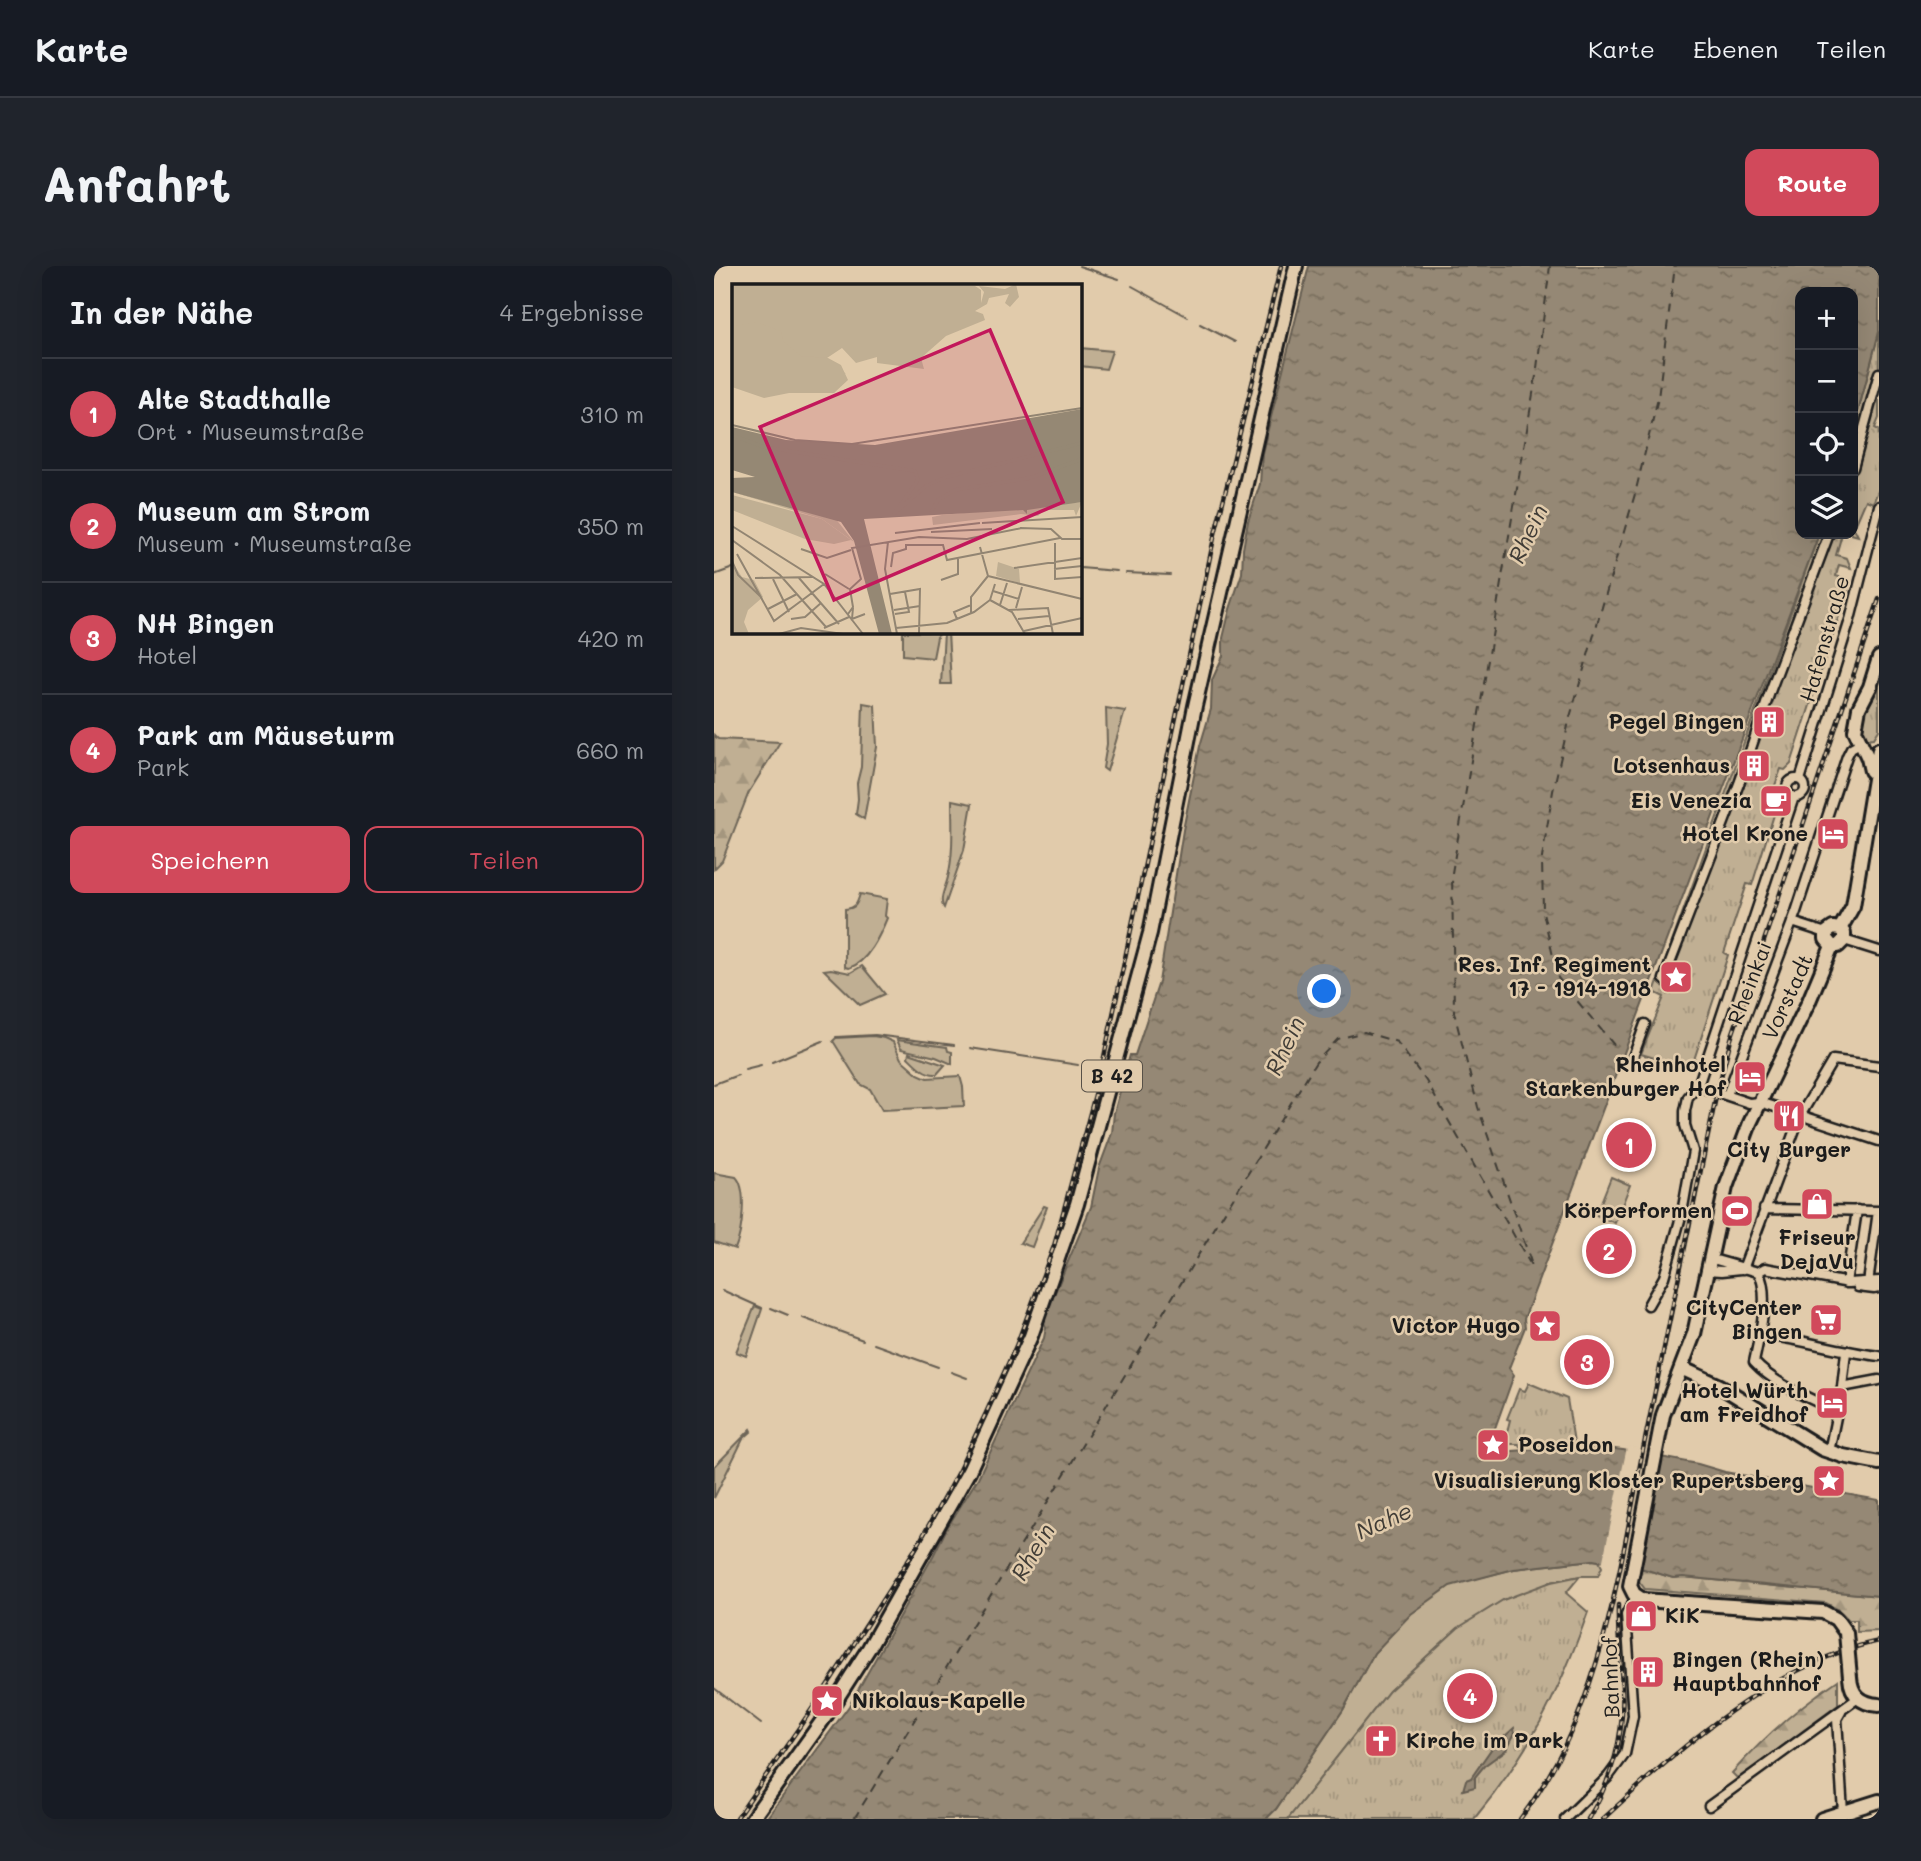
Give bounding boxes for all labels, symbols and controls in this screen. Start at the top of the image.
text: Karte [35,27,129,70]
text: Karte [1588,33,1655,64]
text: Ebenen [1693,33,1778,64]
text: Teilen [1816,33,1886,64]
button: Route [1745,149,1879,216]
text: Anfahrt [42,151,231,214]
inset map [732,284,1082,634]
map controls [1795,287,1858,539]
button: + [1795,287,1858,350]
text: In der Nähe [70,292,253,332]
text: 4 Ergebnisse [500,297,644,327]
button: − [1795,350,1858,413]
text: Alte Stadthalle [137,382,331,416]
text: 1 [88,399,98,429]
text: 310 m [580,399,644,429]
button: locate [1795,413,1858,476]
text: Ort · Museumstraße [137,416,365,446]
button: layers [1795,476,1858,539]
text: Museum am Strom [137,494,370,528]
water label: Rhein [1500,499,1554,568]
text: 2 [87,511,99,541]
text: 350 m [577,511,644,541]
text: Museum · Museumstraße [137,528,412,558]
street label: Hafenstraße [1793,572,1854,705]
text: NH Bingen [137,606,274,640]
text: 3 [86,623,100,653]
text: 420 m [578,623,644,653]
text: Hotel [137,640,197,670]
building icon: Pegel Bingen [1750,703,1788,741]
place label: Pegel Bingen [1608,707,1744,734]
text: Park am Mäuseturm [137,718,395,752]
text: 4 [86,735,100,765]
text: 660 m [576,735,644,765]
building icon: Lotsenhaus [1735,747,1773,785]
place label: Lotsenhaus [1613,751,1730,778]
text: Park [137,752,189,782]
cafe icon: Eis Venezia [1757,782,1795,820]
place label: Eis Venezia [1630,786,1752,813]
hotel icon: Hotel Krone [1814,815,1852,853]
place label: Hotel Krone [1681,819,1808,846]
button: Speichern [70,826,350,893]
button: Teilen [364,826,644,893]
street label: Rheinkai [1720,937,1777,1028]
street label: Vorstadt [1755,949,1818,1044]
place label: Res. Inf. Regiment 17 - 1914-1918 [1458,950,1651,1001]
place icon: Res. Inf. Regiment 17 - 1914-1918 [1657,958,1695,996]
your location [1307,974,1341,1008]
water label: Rhein [1257,1011,1311,1080]
place label: Rheinhotel Starkenburger Hof [1525,1050,1727,1101]
hotel icon: Rheinhotel Starkenburger Hof [1731,1058,1769,1096]
road number: B 42 [1082,1060,1142,1091]
restaurant icon: City Burger [1770,1097,1808,1135]
pin: 1 [1606,1119,1652,1171]
place label: City Burger [1727,1135,1851,1163]
shop icon: Friseur DejaVu [1798,1185,1836,1223]
sports icon: Körperformen [1718,1192,1756,1230]
place label: Körperformen [1564,1196,1712,1223]
place label: Friseur DejaVu [1778,1223,1856,1274]
pin: 2 [1586,1225,1632,1277]
place label: CityCenter Bingen [1686,1293,1802,1344]
supermarket icon: CityCenter Bingen [1807,1301,1845,1339]
place icon: Victor Hugo [1526,1307,1564,1345]
place label: Victor Hugo [1392,1311,1520,1338]
pin: 3 [1564,1336,1610,1388]
place label: Hotel Würth am Freidhof [1680,1376,1809,1427]
hotel icon: Hotel Würth am Freidhof [1813,1384,1851,1422]
place icon: Poseidon [1474,1426,1512,1464]
place label: Poseidon [1518,1430,1613,1457]
place icon: Visualisierung Kloster Rupertsberg [1810,1462,1848,1500]
place label: Visualisierung Kloster Rupertsberg [1434,1466,1804,1493]
water label: Nahe [1351,1494,1416,1546]
water label: Rhein [1003,1517,1061,1586]
shop icon: KiK [1622,1597,1660,1635]
place label: KiK [1665,1601,1700,1628]
street label: Bahnhof [1595,1635,1624,1719]
place label: Bingen (Rhein) Hauptbahnhof [1672,1645,1824,1696]
building icon: Bingen (Rhein) Hauptbahnhof [1629,1653,1667,1691]
pin: 4 [1447,1670,1493,1722]
place icon: Nikolaus-Kapelle [808,1682,846,1720]
place label: Nikolaus-Kapelle [852,1686,1025,1713]
church icon: Kirche im Park [1362,1722,1400,1760]
place label: Kirche im Park [1406,1726,1564,1753]

